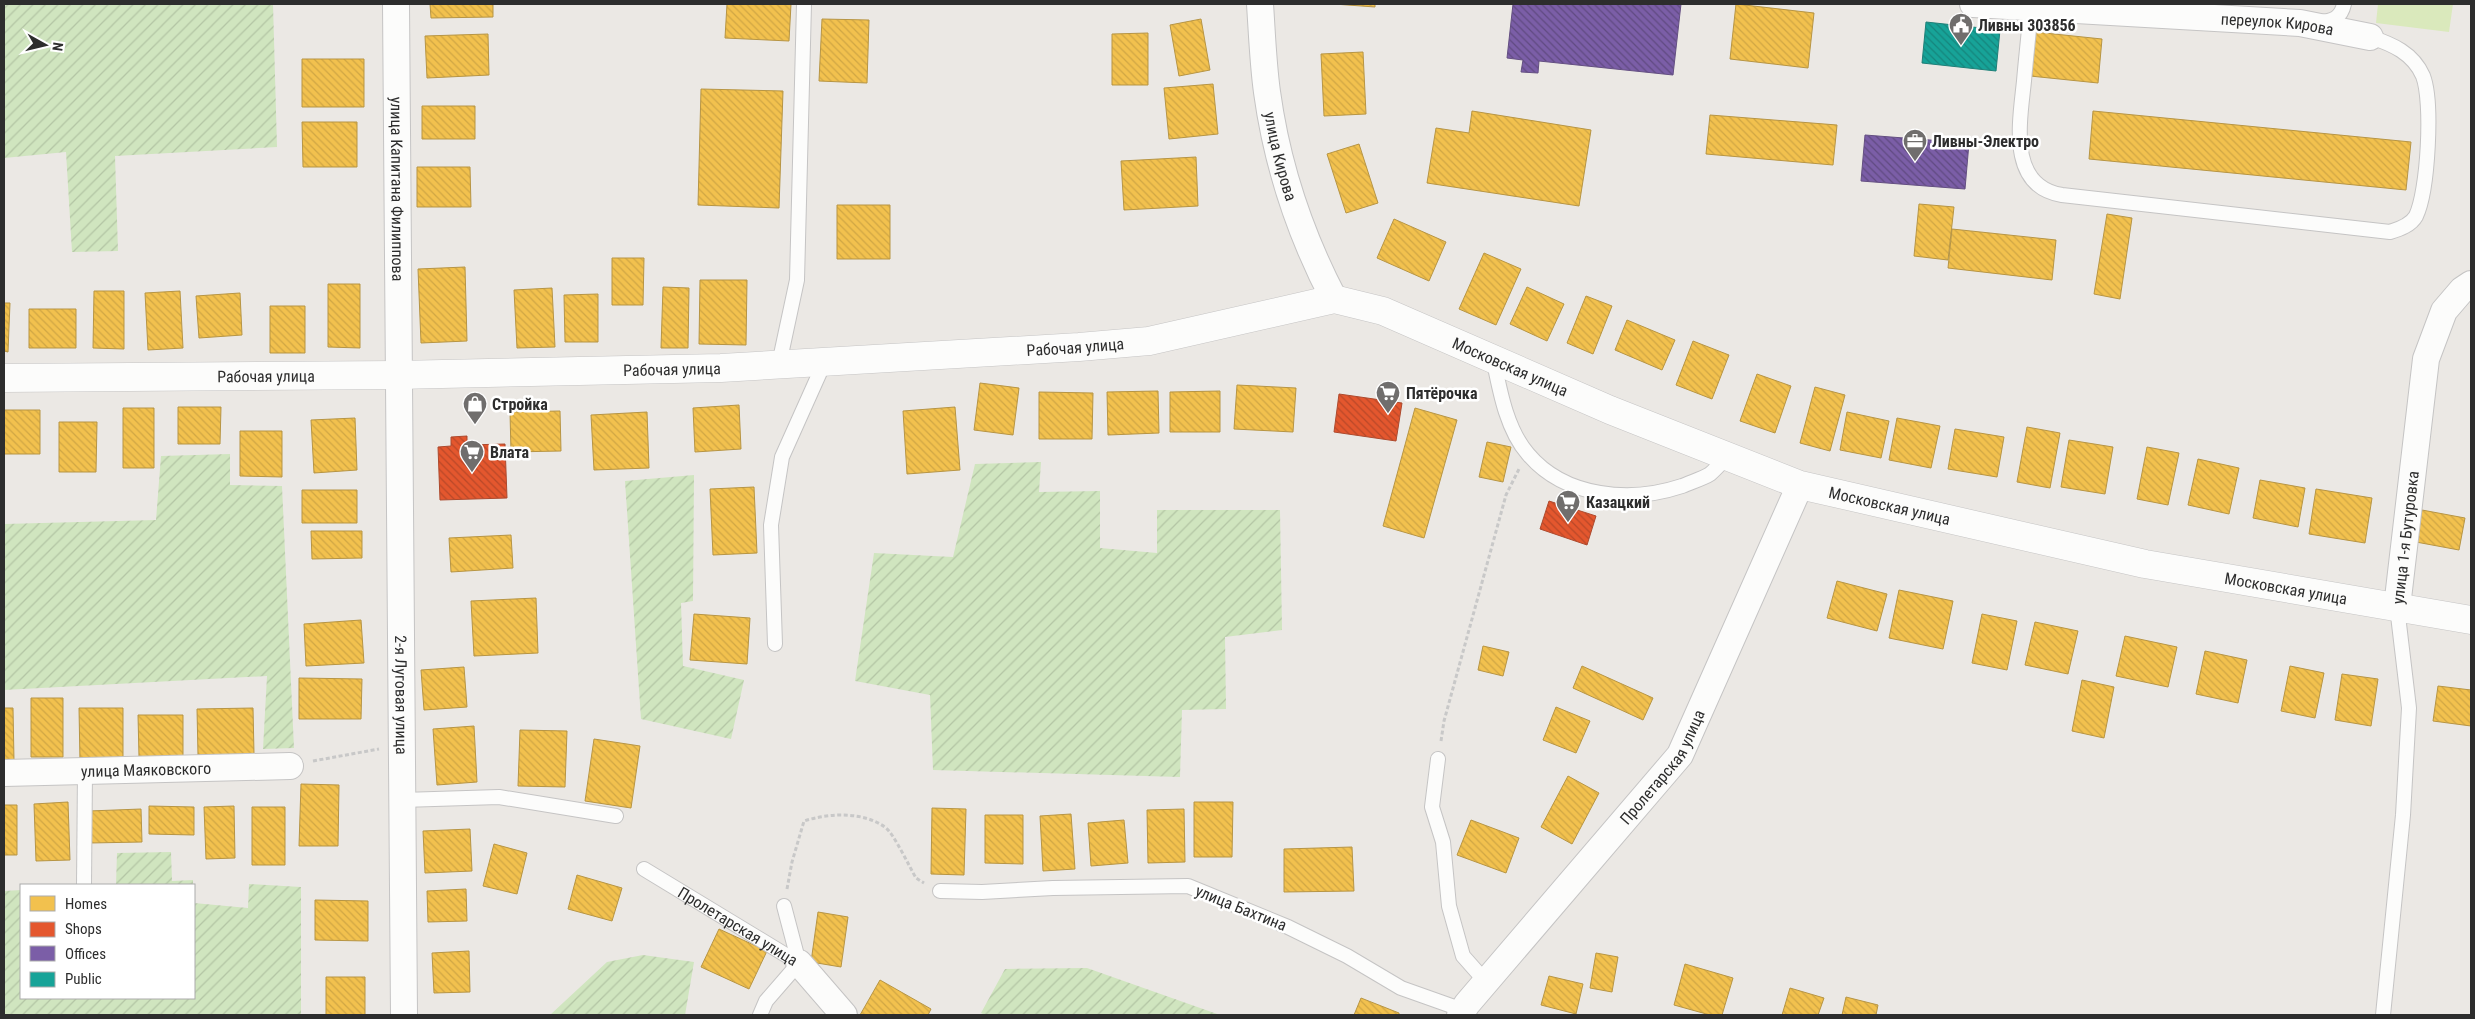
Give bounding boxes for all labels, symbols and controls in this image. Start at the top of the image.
street label: переулок Кирова [2220,9,2335,39]
public building icon: Ливны 303856 [1948,12,1974,46]
place label: Ливны 303856 [1978,16,2076,35]
north arrow [20,20,70,70]
text: N [49,41,66,52]
street label: улица Капитана Филиппова [387,97,408,281]
street label: улица Кирова [1261,110,1301,203]
office icon: Ливны-Электро [1902,128,1928,162]
place label: Ливны-Электро [1932,132,2039,151]
street label: Московская улица [1450,333,1571,400]
street label: Рабочая улица [1026,334,1125,360]
street label: Рабочая улица [623,359,721,380]
street label: Рабочая улица [217,366,315,386]
supermarket icon: Пятёрочка [1375,380,1401,414]
place label: Пятёрочка [1406,384,1478,403]
shop icon: Стройка [462,391,488,425]
place label: Стройка [492,395,548,414]
supermarket icon: Влата [459,439,485,473]
place label: Влата [490,443,530,462]
street label: улица 1-я Бутуровка [2388,470,2422,605]
street label: Московская улица [1827,482,1952,529]
supermarket icon: Казацкий [1555,489,1581,523]
place label: Казацкий [1586,493,1650,512]
street label: Московская улица [2223,568,2349,608]
street label: 2-я Луговая улица [391,635,411,755]
street label: Пролетарская улица [1616,707,1708,828]
street label: улица Маяковского [81,758,211,781]
street label: улица Бахтина [1193,881,1289,935]
street label: Пролетарская улица [675,883,801,970]
legend [20,884,195,999]
text: Homes [65,895,107,913]
text: Shops [65,920,102,938]
text: Offices [65,945,106,963]
text: Public [65,970,102,988]

